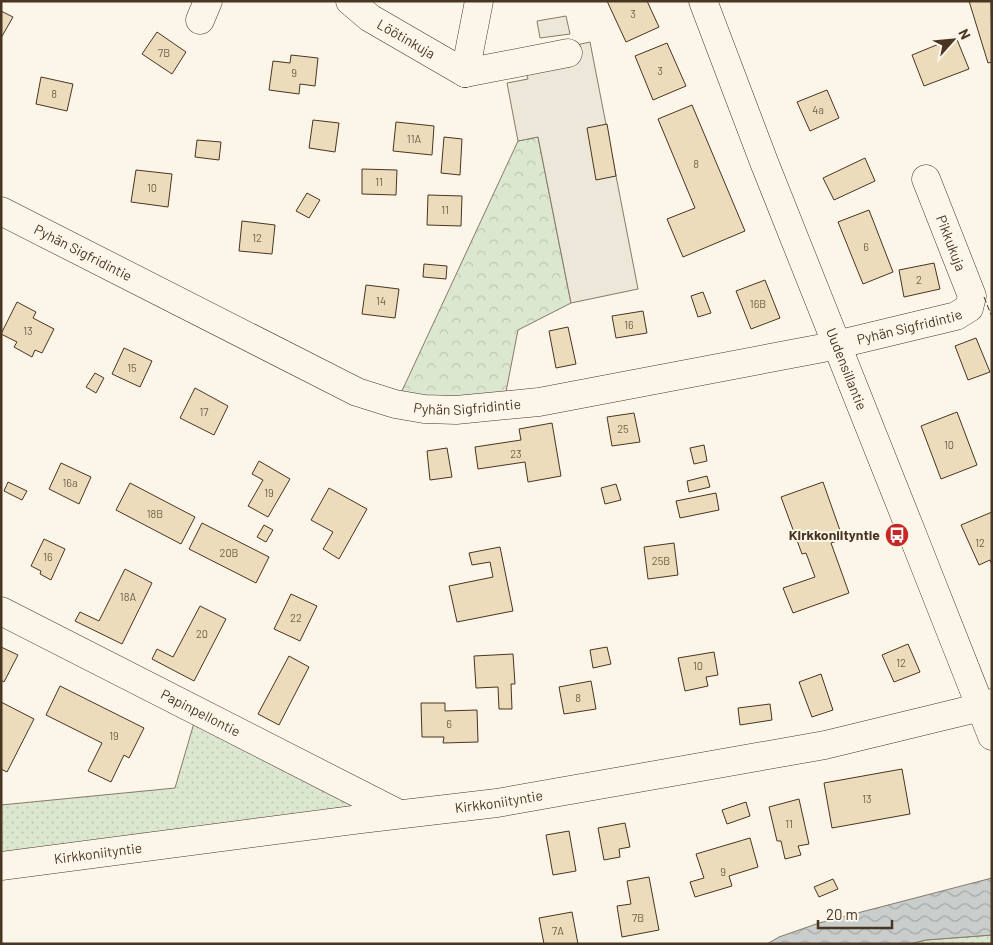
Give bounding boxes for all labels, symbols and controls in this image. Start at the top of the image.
house number: 3 [630,7,636,20]
street label: Löötinkuja [374,15,438,62]
north arrow [928,15,978,65]
text: N [955,26,975,42]
house number: 7B [158,46,170,59]
house number: 3 [657,64,663,77]
house number: 9 [291,66,297,79]
house number: 8 [51,87,57,100]
house number: 4a [812,103,824,116]
house number: 11A [407,132,422,145]
house number: 8 [693,157,699,170]
house number: 11 [375,175,383,188]
house number: 10 [147,181,157,194]
house number: 11 [441,203,449,216]
street label: Pikkukuja [933,212,970,273]
street label: Pyhän Sigfridintie [31,220,135,284]
house number: 12 [252,231,262,244]
house number: 6 [863,240,869,253]
house number: 2 [916,273,922,286]
house number: 14 [376,294,386,307]
house number: 16B [750,297,766,310]
street label: Pyhän Sigfridintie [855,305,965,348]
house number: 16 [624,318,634,331]
house number: 13 [23,324,33,337]
street label: Uudensillantie [823,325,871,412]
house number: 15 [127,361,137,374]
street label: Pyhän Sigfridintie [412,395,522,418]
house number: 17 [199,405,209,418]
house number: 25 [617,422,629,435]
house number: 10 [944,438,954,451]
house number: 23 [510,447,522,460]
house number: 16a [62,476,78,489]
house number: 19 [264,486,274,499]
house number: 18B [147,507,163,520]
bus stop icon: Kirkkoniityntie [884,522,910,548]
place label: Kirkkoniityntie [789,526,880,543]
house number: 12 [975,536,985,549]
house number: 20B [219,546,239,559]
house number: 16 [43,550,53,563]
house number: 25B [652,554,670,567]
house number: 18A [120,590,136,603]
house number: 22 [290,611,302,624]
house number: 20 [196,627,208,640]
house number: 12 [896,656,906,669]
house number: 10 [693,659,703,672]
street label: Papinpellontie [158,685,243,740]
house number: 8 [575,691,581,704]
house number: 6 [446,717,452,730]
house number: 19 [109,729,119,742]
street label: Kirkkoniityntie [454,786,544,816]
house number: 13 [862,792,872,805]
house number: 11 [785,817,793,830]
street label: Kirkkoniityntie [53,839,143,867]
house number: 9 [720,865,726,878]
scale bar [818,898,892,930]
text: 20 m [826,905,858,923]
house number: 7B [632,911,644,924]
house number: 7A [552,924,564,937]

